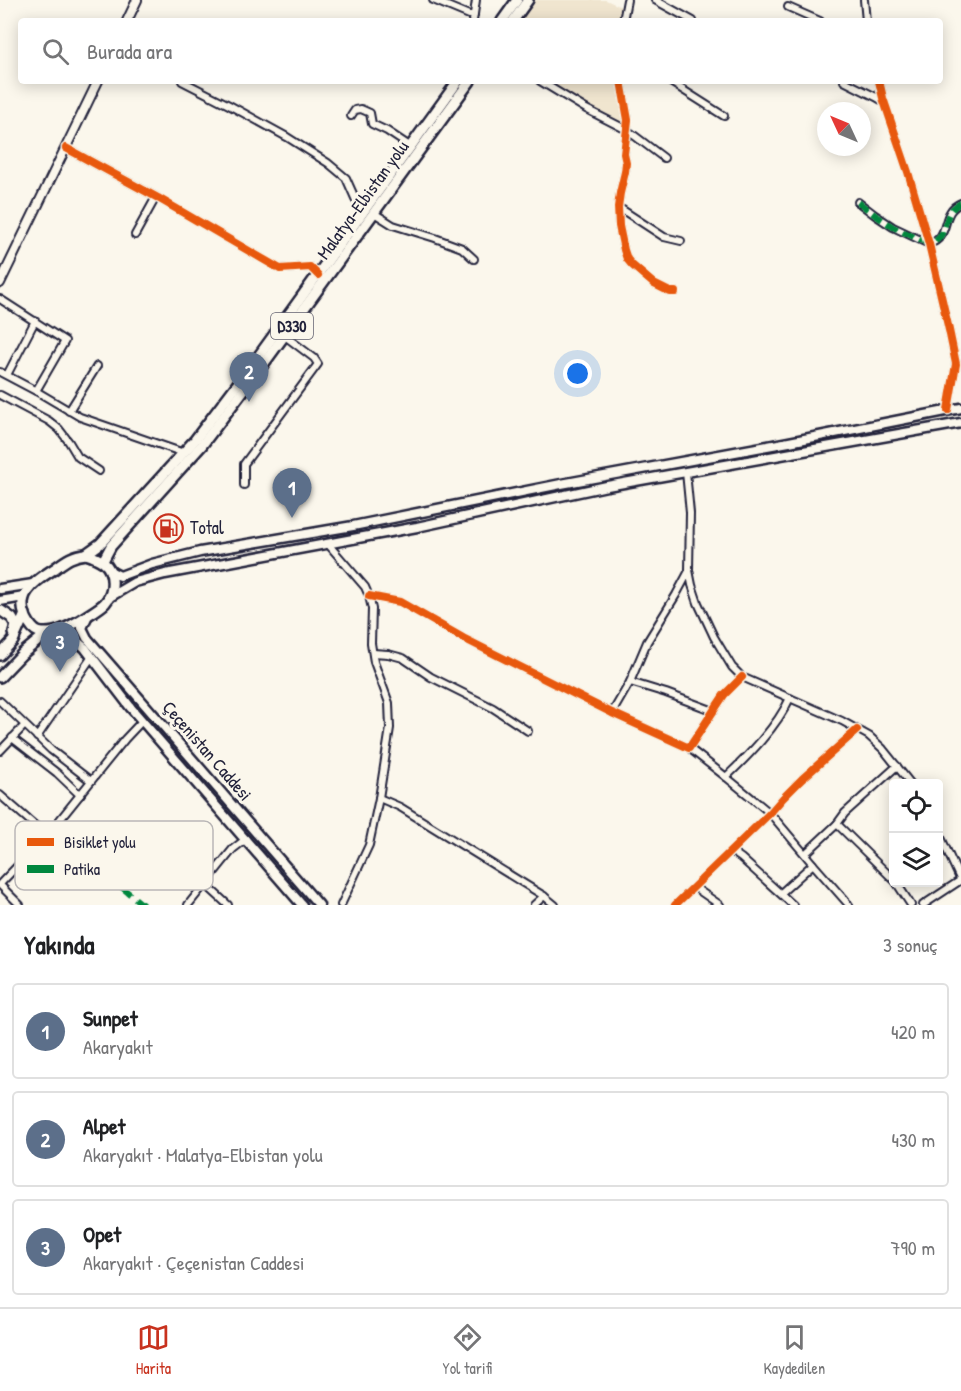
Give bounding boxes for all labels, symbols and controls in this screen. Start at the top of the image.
search box [18,18,943,84]
icon: search [39,35,72,68]
text: Burada ara [87,36,172,66]
north arrow [817,102,871,156]
street label: Malatya-Elbistan yolu [311,135,414,264]
road number: D330 [271,313,313,339]
pin: 2 [230,352,268,402]
your location [563,359,592,388]
pin: 1 [272,468,312,518]
fuel station icon: Total [153,512,185,544]
place label: Total [190,515,224,540]
pin: 3 [40,622,80,672]
street label: Çeçenistan Caddesi [157,695,258,806]
map controls [889,779,943,887]
button: locate [889,779,943,833]
legend [15,821,213,890]
text: Bisiklet yolu [64,831,136,853]
button: layers [889,833,943,887]
text: Patika [64,858,100,880]
text: Yakında [24,927,94,962]
text: 3 sonuç [883,931,937,958]
text: Sunpet [83,1003,138,1033]
text: 1 [42,1018,49,1045]
text: 420 m [891,1018,935,1045]
text: Akaryakıt [83,1033,153,1060]
text: Alpet [83,1111,125,1141]
text: 2 [41,1126,50,1153]
text: 430 m [891,1126,935,1153]
text: Akaryakıt · Malatya-Elbistan yolu [83,1141,323,1168]
text: Opet [83,1219,121,1249]
text: 3 [41,1234,50,1261]
text: 790 m [891,1234,935,1261]
text: Akaryakıt · Çeçenistan Caddesi [83,1249,305,1276]
tab: Harita [136,1321,171,1379]
tab: Yol tarifi [443,1321,492,1379]
tab: Kaydedilen [764,1321,825,1379]

